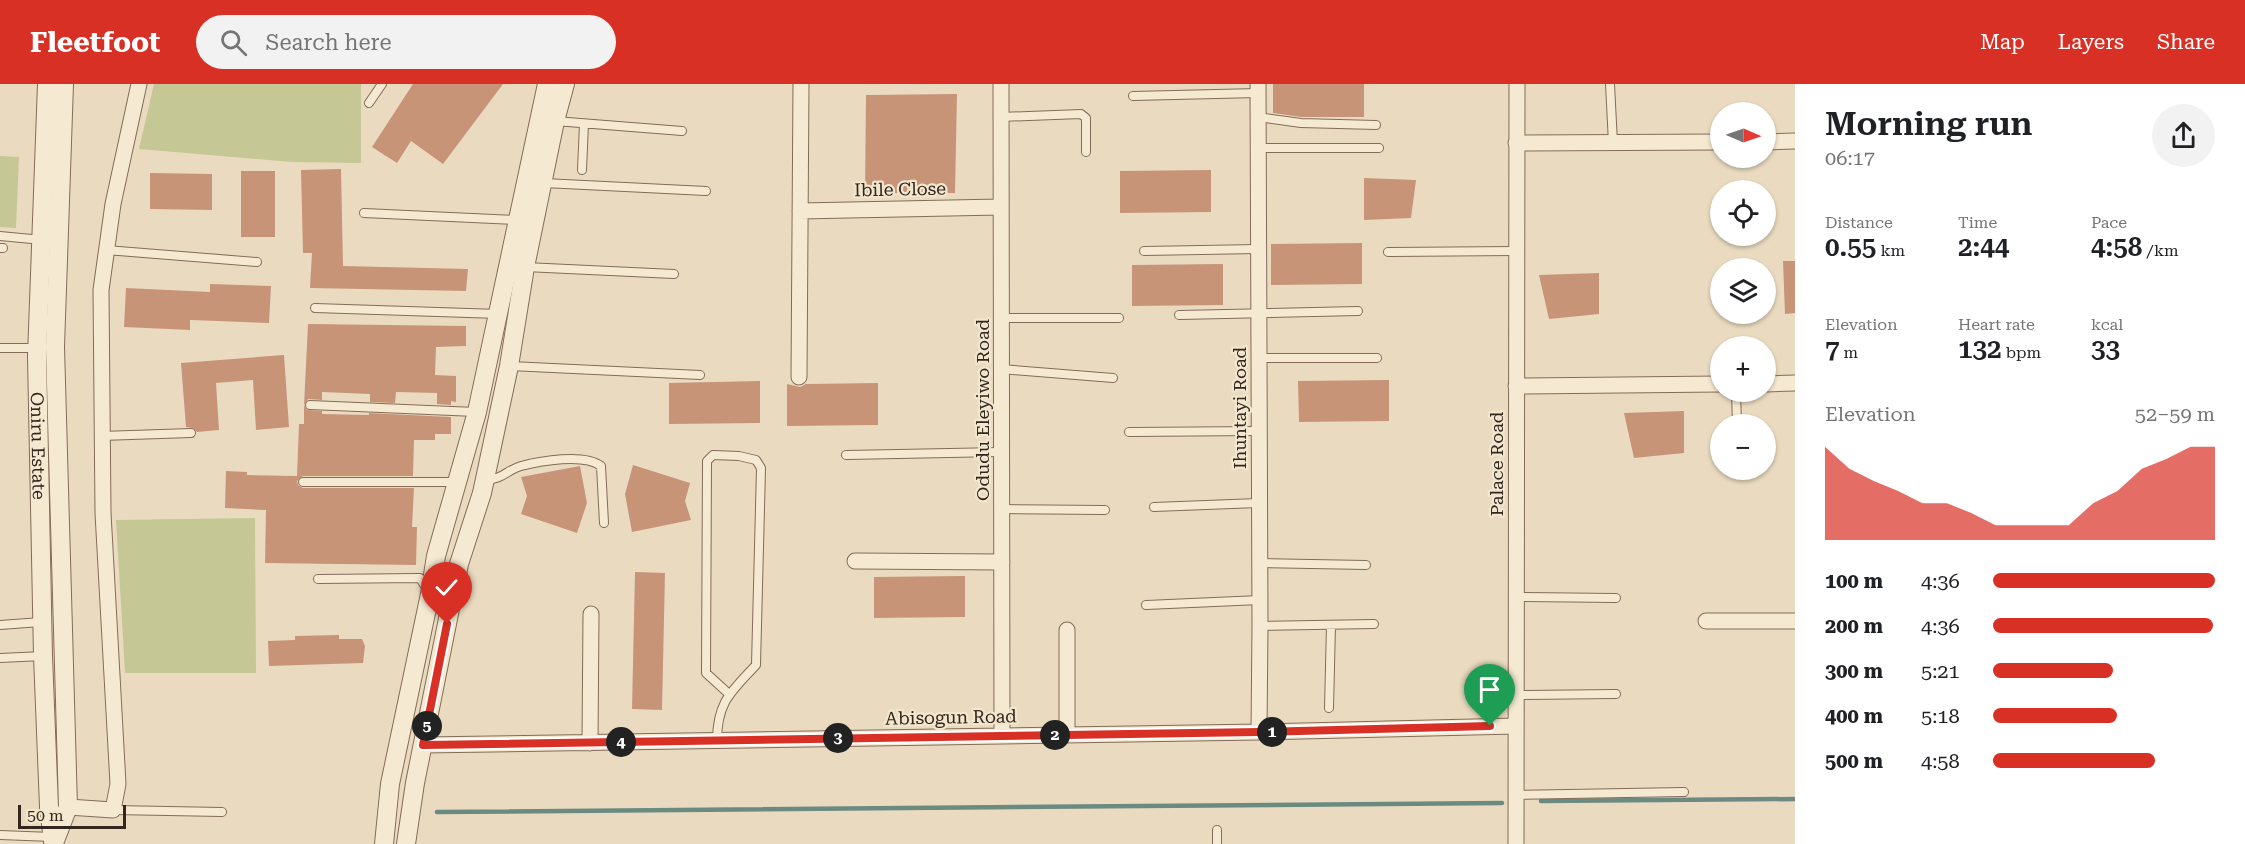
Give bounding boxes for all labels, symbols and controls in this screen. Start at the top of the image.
search box [196,15,616,69]
text: Fleetfoot [30,26,160,59]
icon: search [217,26,250,59]
text: Search here [265,30,391,55]
text: Map [1980,30,2025,54]
text: Layers [2058,30,2124,54]
text: Share [2157,30,2215,54]
north arrow [1710,102,1776,168]
map controls [1710,102,1776,480]
text: Morning run [1825,104,2032,143]
button: share [2152,104,2215,167]
text: 06:17 [1825,146,1875,170]
street label: Ibile Close [854,178,946,200]
button: locate [1710,180,1776,246]
text: Distance [1825,213,1893,232]
text: Time [1958,213,1997,232]
text: Pace [2091,213,2127,232]
text: 0.55 [1825,232,1876,262]
text: 2:44 [1958,232,2009,262]
text: 4:58 [2091,232,2142,262]
text: km [1876,241,1905,260]
text: /km [2142,241,2179,260]
button: layers [1710,258,1776,324]
text: Elevation [1825,315,1898,334]
text: Heart rate [1958,315,2035,334]
text: kcal [2091,315,2123,334]
street label: Odudu Eleyiwo Road [972,319,993,501]
text: 7 [1825,334,1840,364]
text: 132 [1958,334,2002,364]
text: 33 [2091,334,2120,364]
button: + [1710,336,1776,402]
text: m [1840,343,1858,362]
text: bpm [2002,343,2041,362]
street label: Ihuntayi Road [1229,346,1250,469]
street label: Oniru Estate [27,392,50,500]
text: Elevation [1825,402,1916,426]
text: 52–59 m [2135,402,2215,426]
street label: Palace Road [1486,411,1507,516]
button: − [1710,414,1776,480]
pin [421,562,472,624]
text: 100 m [1825,569,1883,593]
text: 4:36 [1921,569,1960,593]
icon: check [430,571,463,604]
text: 200 m [1825,614,1883,638]
text: 4:36 [1921,614,1960,638]
text: 300 m [1825,659,1883,683]
text: 5:21 [1921,659,1960,683]
pin [1464,664,1515,726]
icon: arrive [1473,673,1506,706]
text: 400 m [1825,704,1883,728]
text: 5:18 [1921,704,1960,728]
street label: Abisogun Road [885,705,1017,729]
pin: 5 [412,711,442,741]
text: 5 [423,716,431,735]
pin: 1 [1257,717,1287,747]
pin: 2 [1040,720,1070,750]
text: 1 [1268,722,1276,741]
pin: 3 [823,723,853,753]
text: 2 [1051,725,1059,744]
pin: 4 [606,727,636,757]
text: 3 [834,728,842,747]
text: 4 [617,732,625,751]
text: 500 m [1825,749,1883,773]
text: 4:58 [1921,749,1960,773]
scale bar [18,802,126,830]
text: 50 m [27,806,64,825]

